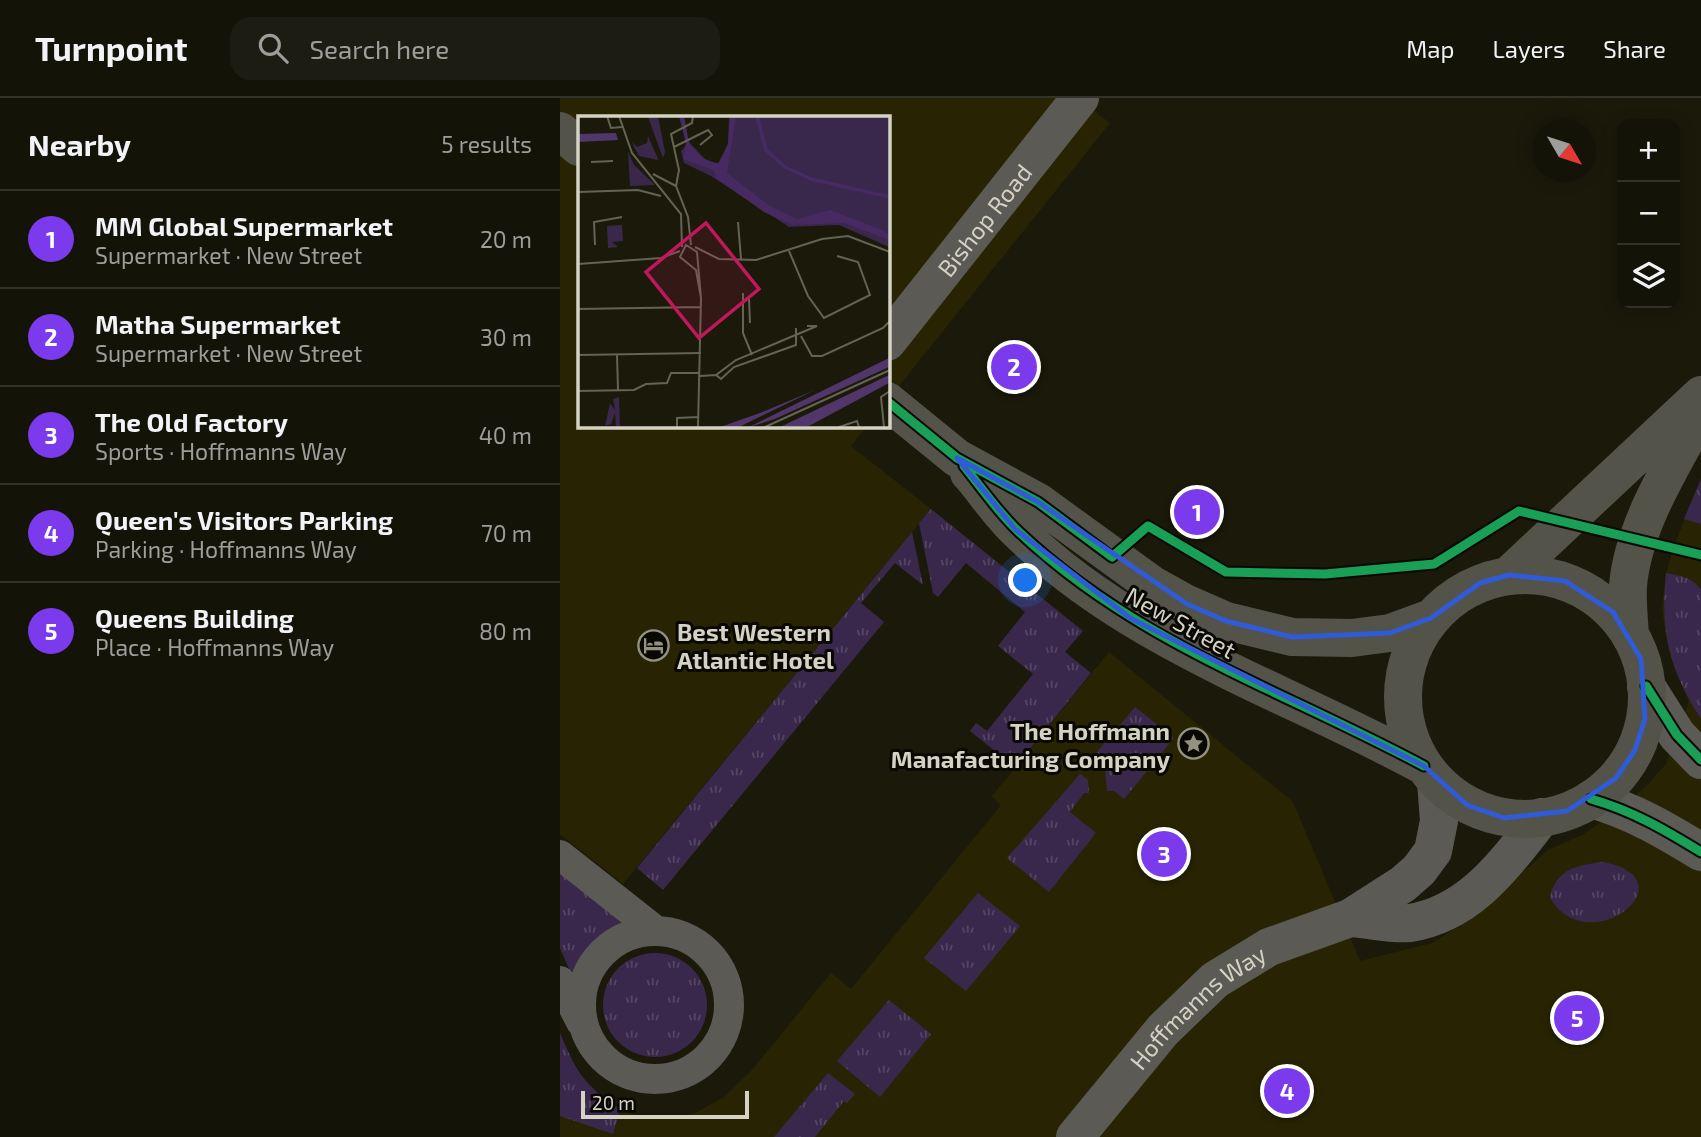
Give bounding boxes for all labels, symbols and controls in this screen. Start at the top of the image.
search box [230,17,720,80]
text: Turnpoint [35,28,188,68]
icon: search [254,29,292,67]
text: Search here [310,33,449,64]
text: Map [1406,34,1454,63]
text: Layers [1492,34,1565,63]
text: Share [1603,34,1666,63]
inset map [578,116,889,427]
north arrow [1533,119,1596,182]
map controls [1617,119,1680,308]
button: + [1617,119,1680,182]
text: Nearby [28,126,131,162]
text: 5 results [441,130,532,158]
street label: Bishop Road [930,158,1037,282]
button: − [1617,182,1680,245]
text: MM Global Supermarket [95,210,393,241]
text: 1 [46,225,56,253]
text: 20 m [480,225,532,253]
text: Supermarket · New Street [95,241,362,269]
button: layers [1617,245,1680,308]
text: Matha Supermarket [95,308,341,339]
text: 2 [44,323,58,351]
text: 30 m [480,323,532,351]
text: Supermarket · New Street [95,339,362,367]
pin: 2 [991,341,1037,393]
text: The Old Factory [95,406,288,437]
text: 3 [44,421,58,449]
text: 40 m [479,421,532,449]
text: Sports · Hoffmanns Way [95,437,347,465]
pin: 1 [1174,486,1220,538]
text: Queen's Visitors Parking [95,504,393,535]
text: 4 [44,519,58,547]
text: 70 m [481,519,532,547]
text: Parking · Hoffmanns Way [95,535,357,563]
your location [1008,563,1042,597]
street label: New Street [1121,580,1241,664]
text: Queens Building [95,602,294,633]
text: 5 [45,617,57,645]
text: 80 m [479,617,532,645]
place label: Best Western Atlantic Hotel [677,617,834,674]
hotel icon: Best Western Atlantic Hotel [637,628,671,662]
text: Place · Hoffmanns Way [95,633,334,661]
place label: The Hoffmann Manafacturing Company [891,716,1170,773]
place icon: The Hoffmann Manafacturing Company [1176,727,1210,761]
pin: 3 [1141,828,1187,880]
street label: Hoffmanns Way [1123,938,1271,1075]
pin: 5 [1554,992,1600,1044]
pin: 4 [1264,1065,1310,1117]
scale bar [581,1088,749,1120]
text: 20 m [592,1091,635,1114]

